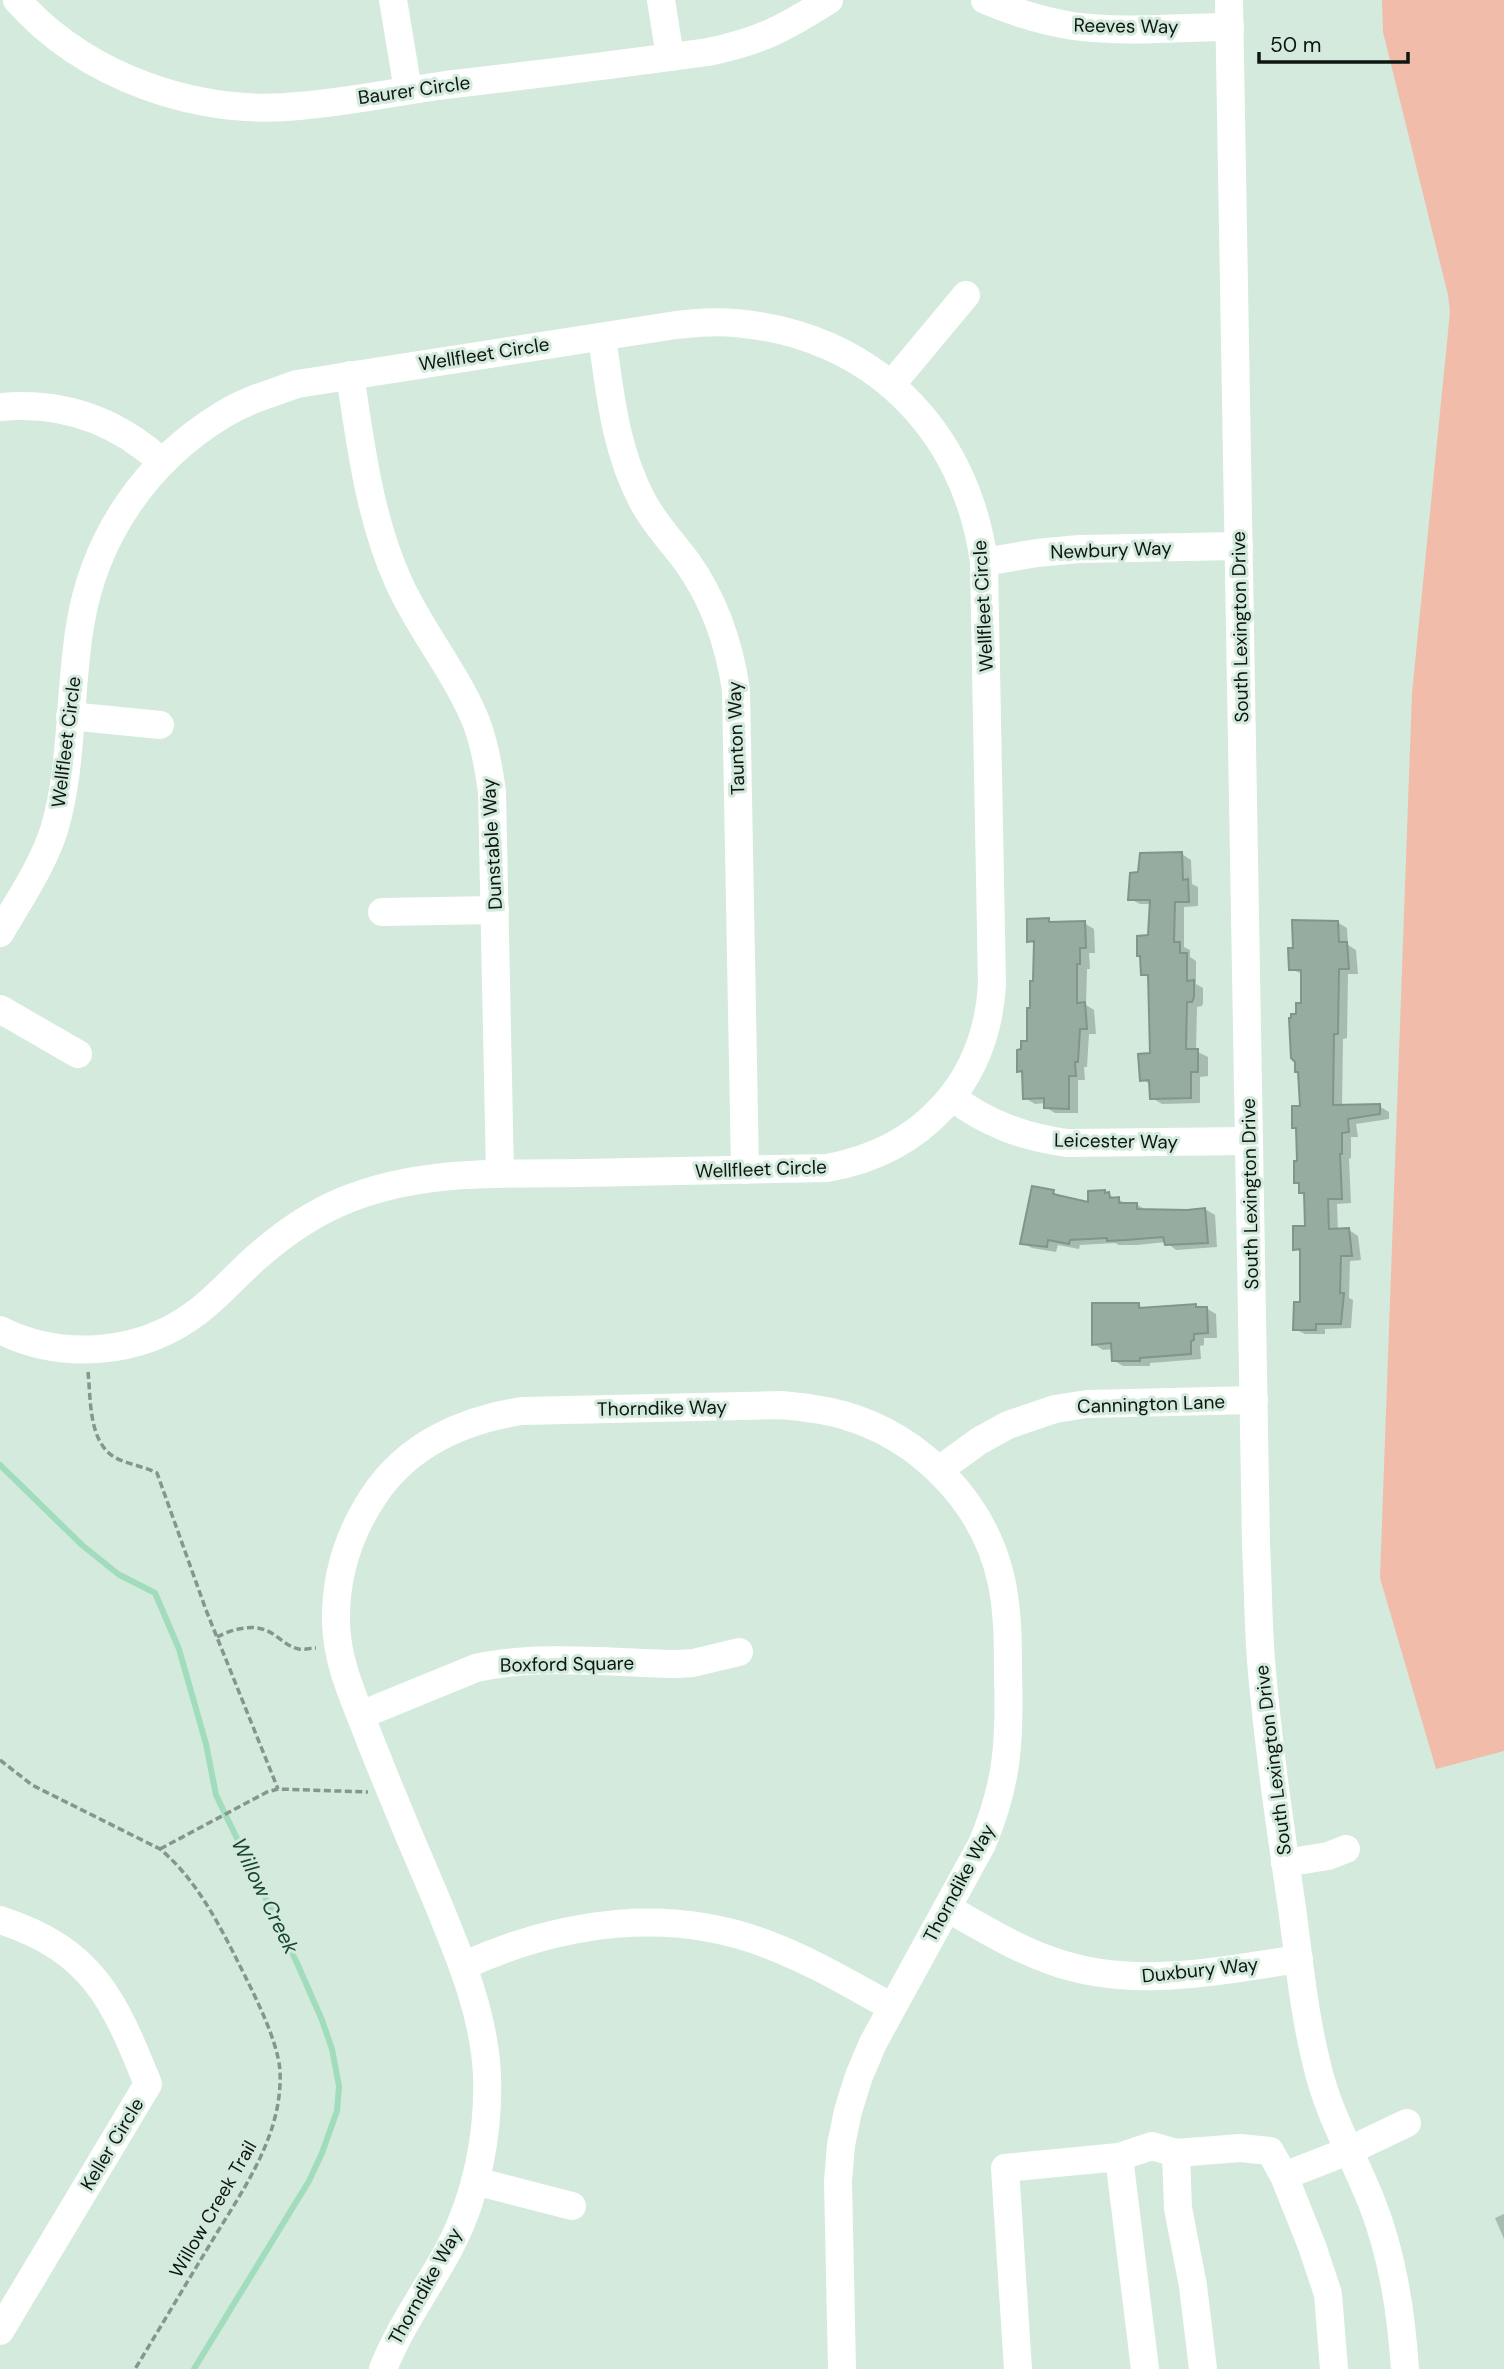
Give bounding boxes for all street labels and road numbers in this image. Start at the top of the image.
street label: Reeves Way [1073,13,1179,39]
street label: Baurer Circle [356,70,472,110]
street label: Wellfleet Circle [417,331,551,377]
street label: South Lexington Drive [1226,531,1254,723]
street label: Newbury Way [1050,535,1173,565]
street label: Wellfleet Circle [967,539,999,673]
street label: Wellfleet Circle [46,675,86,809]
street label: Taunton Way [722,680,750,795]
street label: Dunstable Way [476,777,508,910]
street label: South Lexington Drive [1236,1098,1264,1290]
street label: Leicester Way [1054,1127,1179,1155]
street label: Wellfleet Circle [695,1154,827,1184]
street label: Cannington Lane [1076,1389,1226,1419]
street label: Thorndike Way [597,1394,728,1422]
street label: Boxford Square [500,1650,634,1678]
street label: South Lexington Drive [1249,1663,1297,1857]
street label: Thorndike Way [917,1819,1001,1946]
street label: Duxbury Way [1141,1951,1260,1989]
street label: Keller Circle [75,2093,149,2195]
street label: Willow Creek Trail [164,2136,262,2282]
street label: Thorndike Way [383,2223,468,2349]

